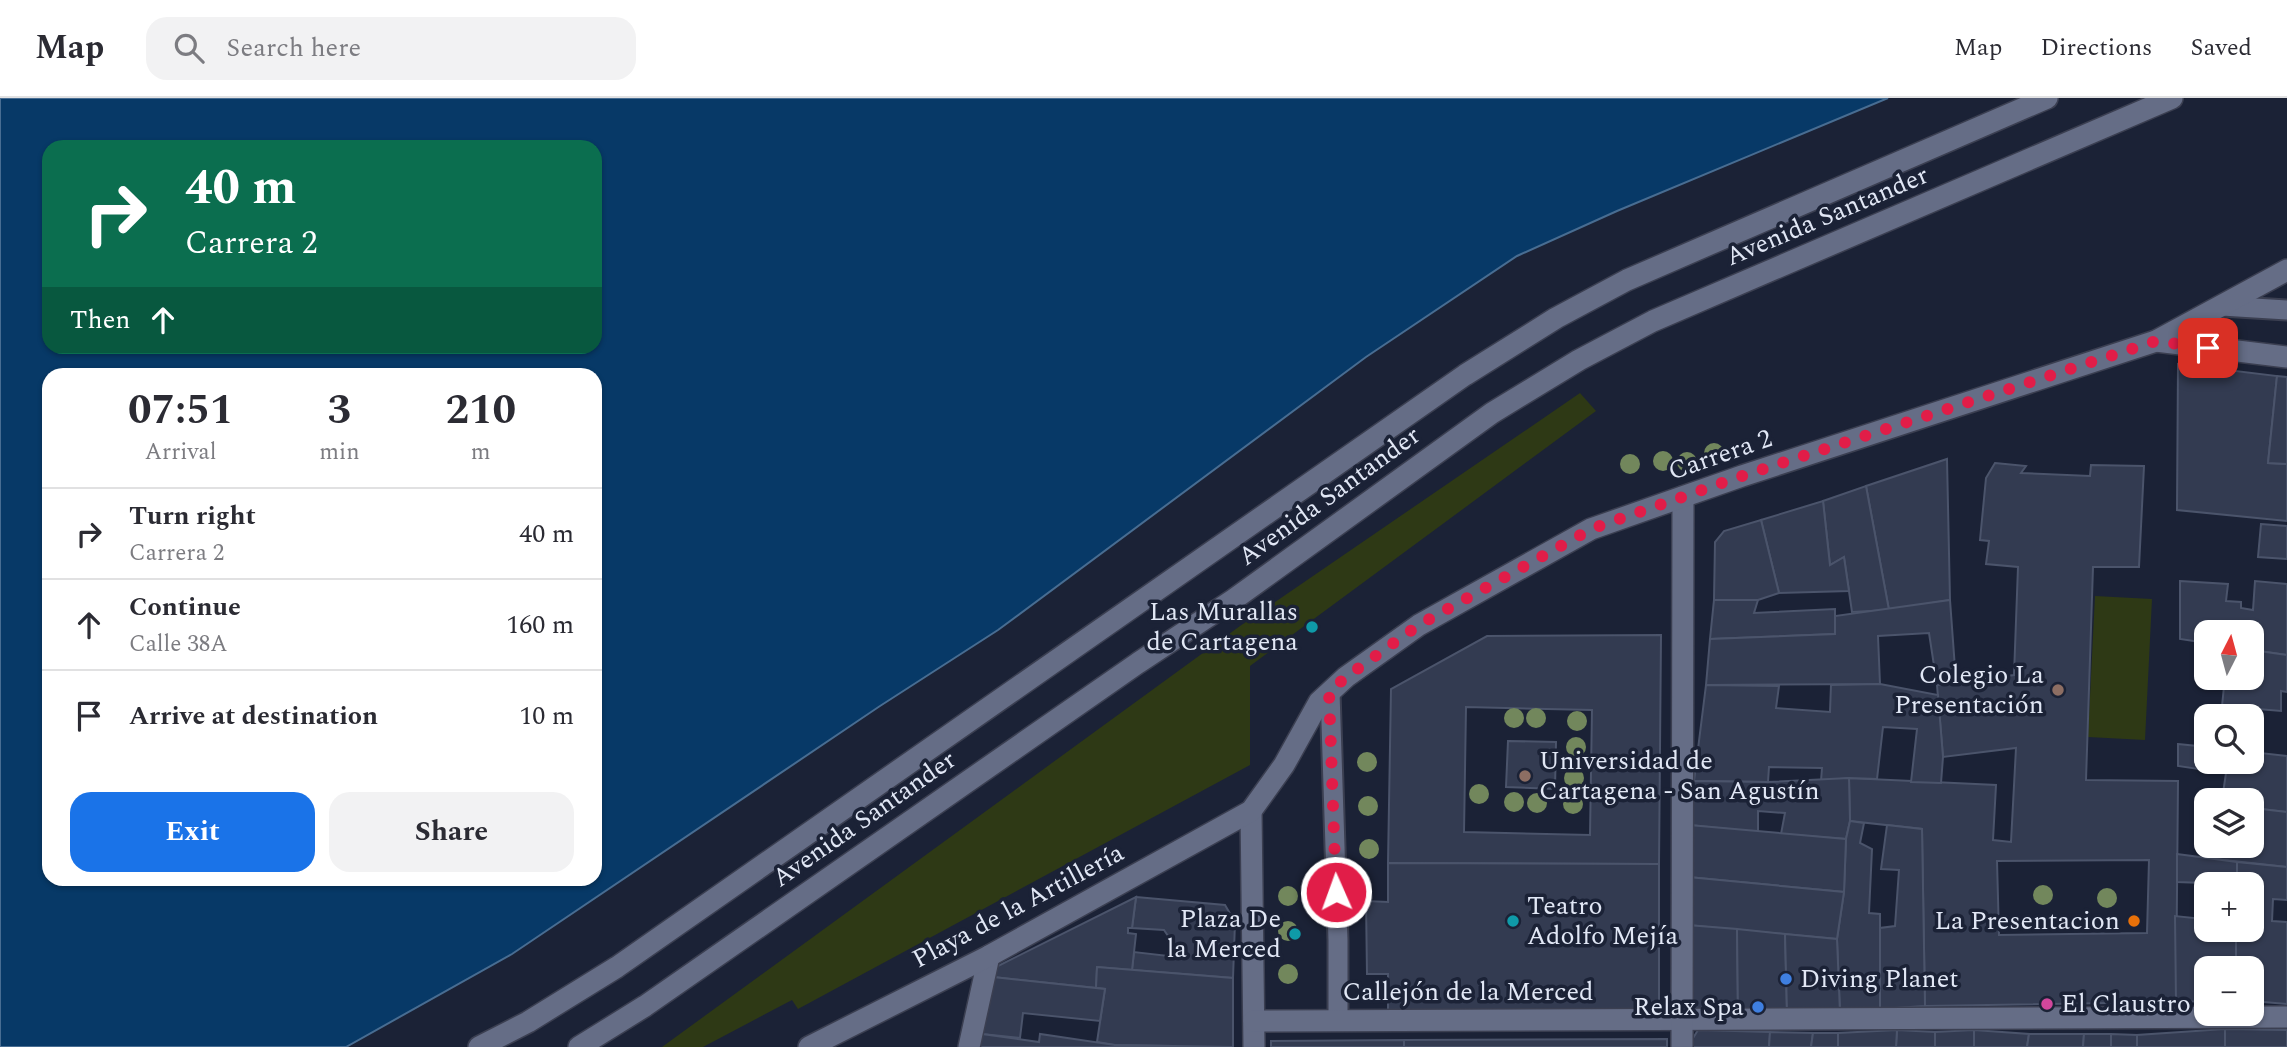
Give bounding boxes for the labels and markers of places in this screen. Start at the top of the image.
pin [2178,318,2238,378]
place label: Las Murallas de Cartagena [1146,592,1298,662]
marker: Las Murallas de Cartagena [1304,619,1320,635]
place label: Colegio La Presentación [1894,655,2044,725]
marker: Colegio La Presentación [2050,682,2066,698]
place label: Universidad de Cartagena - San Agustín [1539,741,1820,811]
marker: Universidad de Cartagena - San Agustín [1517,768,1533,784]
place label: Teatro Adolfo Mejía [1527,886,1678,956]
place label: Plaza De la Merced [1167,899,1281,969]
place label: La Presentacion [1934,901,2120,941]
marker: Teatro Adolfo Mejía [1505,913,1521,929]
marker: La Presentacion [2126,913,2142,929]
marker: Plaza De la Merced [1287,926,1303,942]
place label: Diving Planet [1800,959,1958,999]
marker: Diving Planet [1778,971,1794,987]
place label: El Claustro [2061,984,2191,1024]
place label: Relax Spa [1633,987,1744,1027]
marker: El Claustro [2039,996,2055,1012]
marker: Relax Spa [1750,999,1766,1015]

